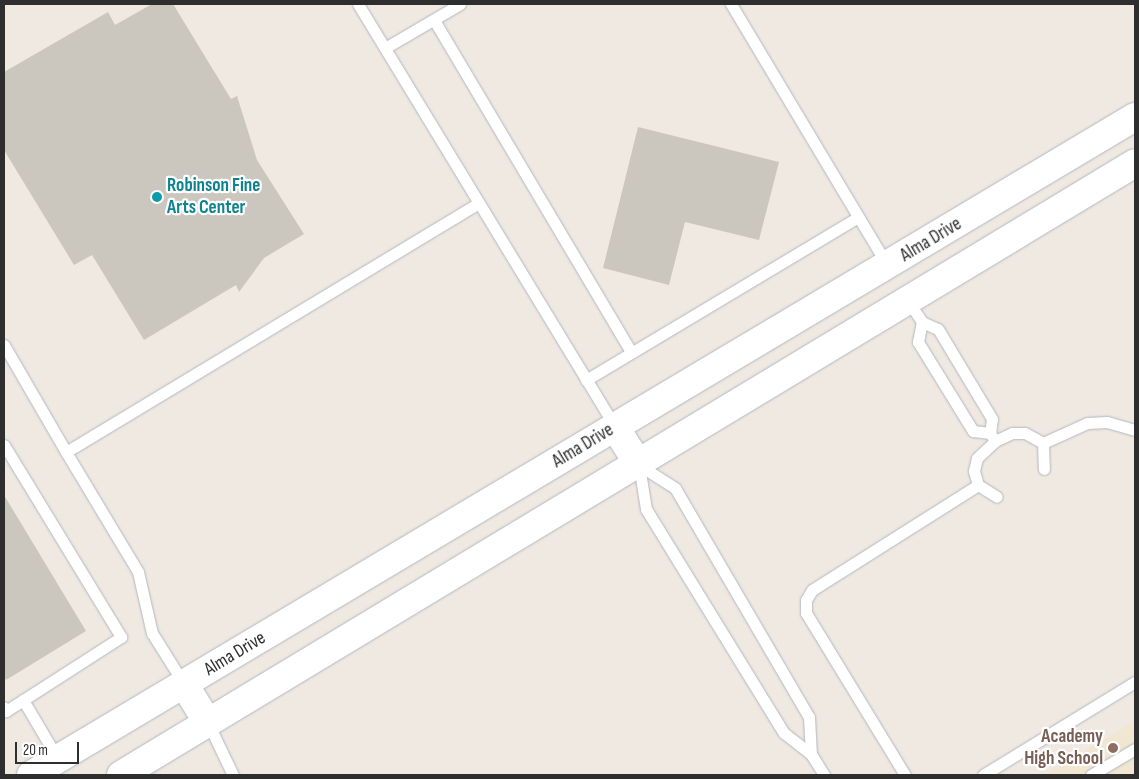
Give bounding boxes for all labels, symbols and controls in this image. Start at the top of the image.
place label: Robinson Fine Arts Center [167,175,260,219]
marker: Robinson Fine Arts Center [151,191,163,203]
street label: Alma Drive [896,213,966,267]
street label: Alma Drive [548,419,618,473]
street label: Alma Drive [200,627,270,681]
place label: Academy High School [1024,726,1103,770]
scale bar [18,732,81,764]
text: 20 m [23,741,48,760]
marker: Academy High School [1107,742,1119,754]

